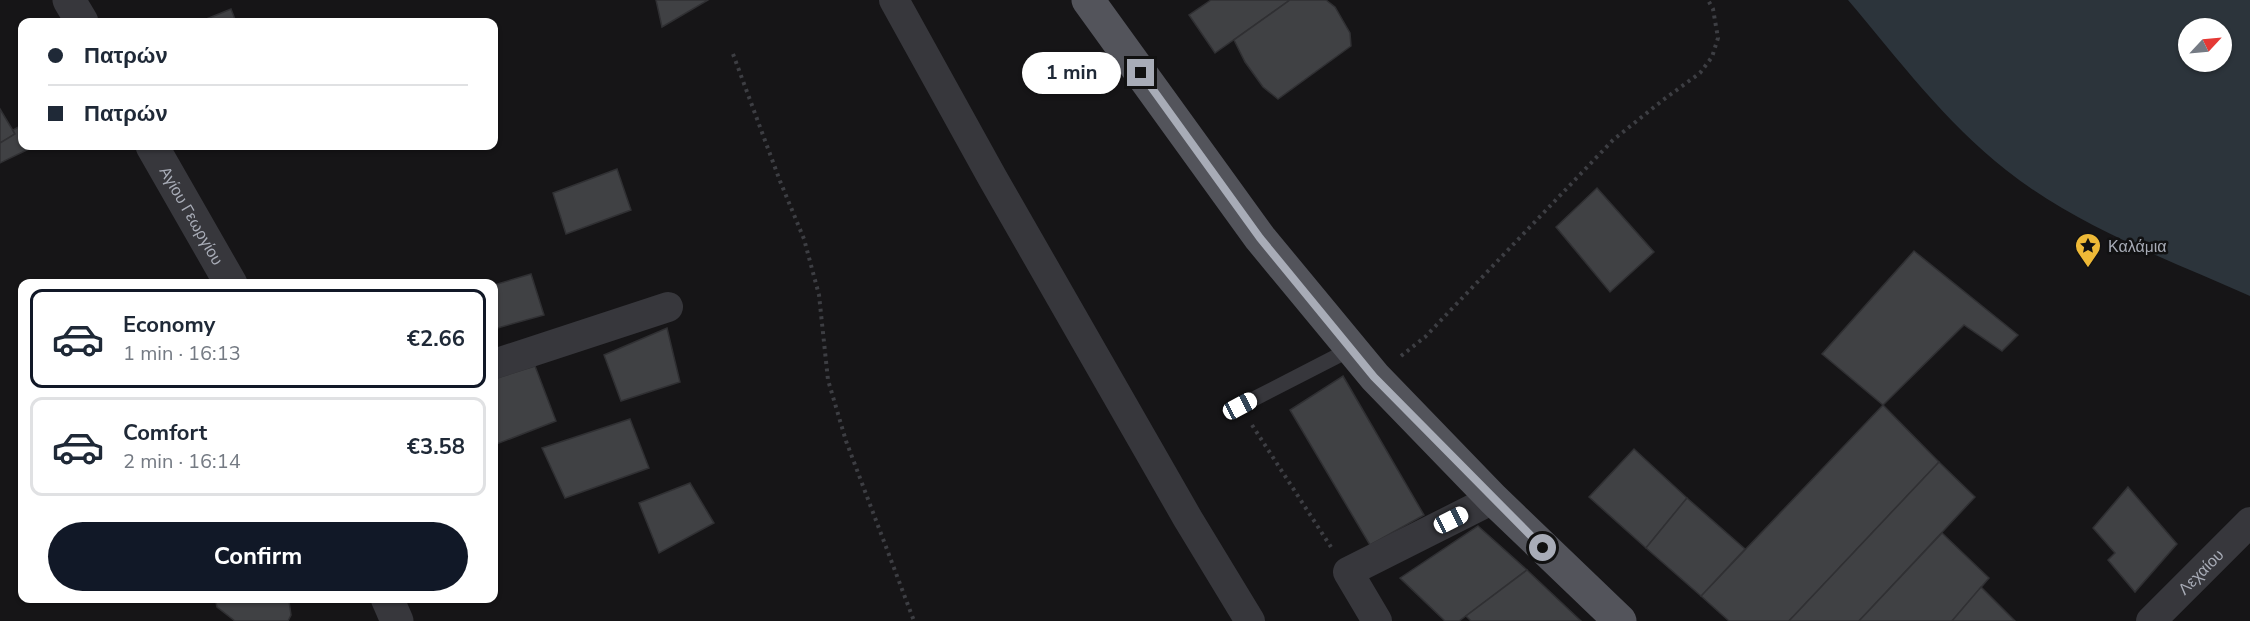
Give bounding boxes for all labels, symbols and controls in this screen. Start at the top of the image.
north arrow [2178,18,2232,72]
map controls [2178,18,2232,72]
text: Πατρών [84,41,168,71]
callout: 1 min [1021,52,1120,94]
text: 1 min [1046,59,1097,86]
route end [1127,59,1154,86]
text: Πατρών [84,99,168,129]
street label: Αγίου Γεωργίου [154,163,228,269]
place icon: Καλάμια [2073,231,2103,269]
place label: Καλάμια [2108,236,2167,258]
text: Economy [123,310,215,340]
icon: car [51,312,105,366]
text: €2.66 [407,324,465,354]
text: 1 min · 16:13 [123,340,241,367]
car [1220,390,1260,422]
text: Comfort [123,418,207,448]
icon: car [51,420,105,474]
text: €3.58 [407,432,465,462]
text: 2 min · 16:14 [123,448,241,475]
car [1431,504,1471,536]
button: Confirm [48,522,468,591]
route start [1529,534,1556,561]
street label: Λεχαίου [2174,545,2229,600]

